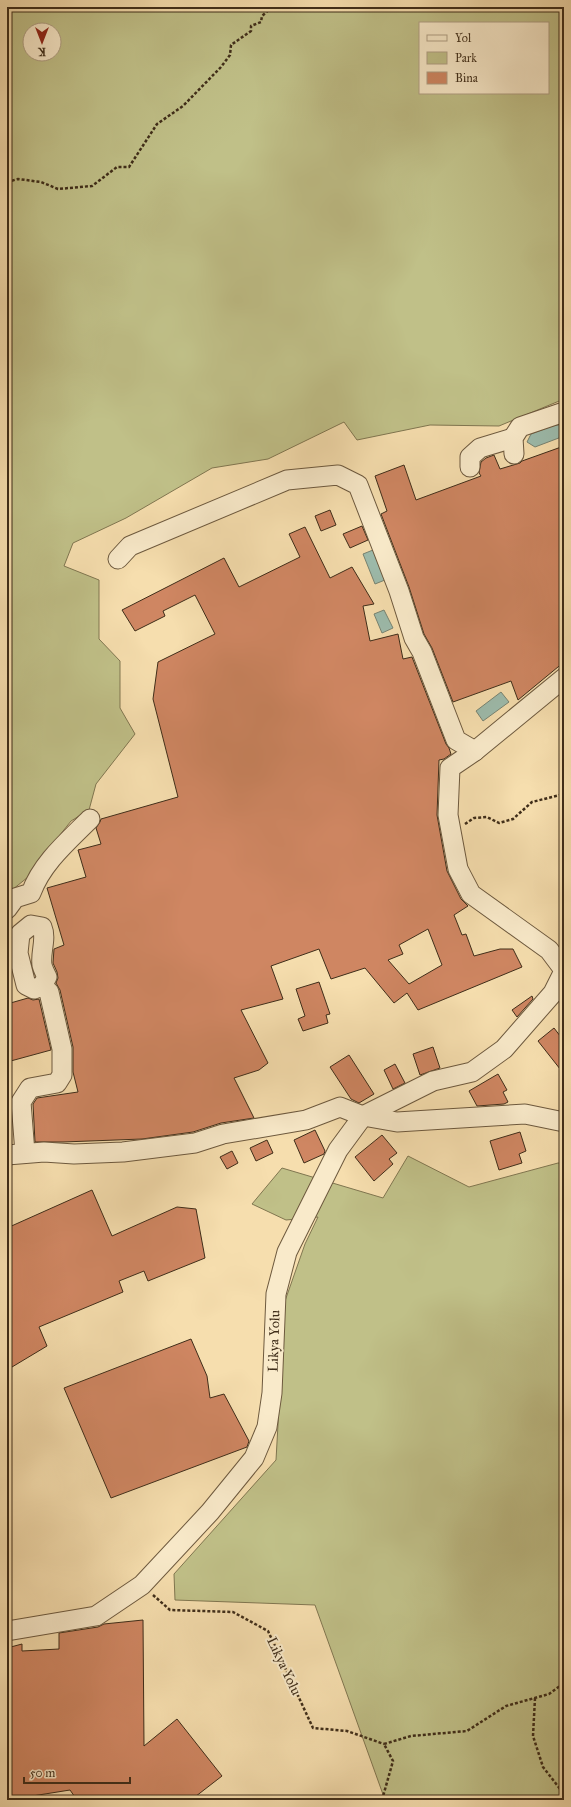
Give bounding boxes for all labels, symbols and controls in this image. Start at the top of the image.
north arrow [22,22,62,62]
legend [419,22,549,94]
text: Yol [455,31,472,45]
text: K [37,45,46,58]
text: Park [455,51,477,65]
text: Bina [455,71,479,85]
street label: Likya Yolu [264,1309,284,1372]
street label: Likya Yolu [263,1634,305,1698]
scale bar [24,1759,130,1785]
text: 50 m [30,1766,55,1780]

